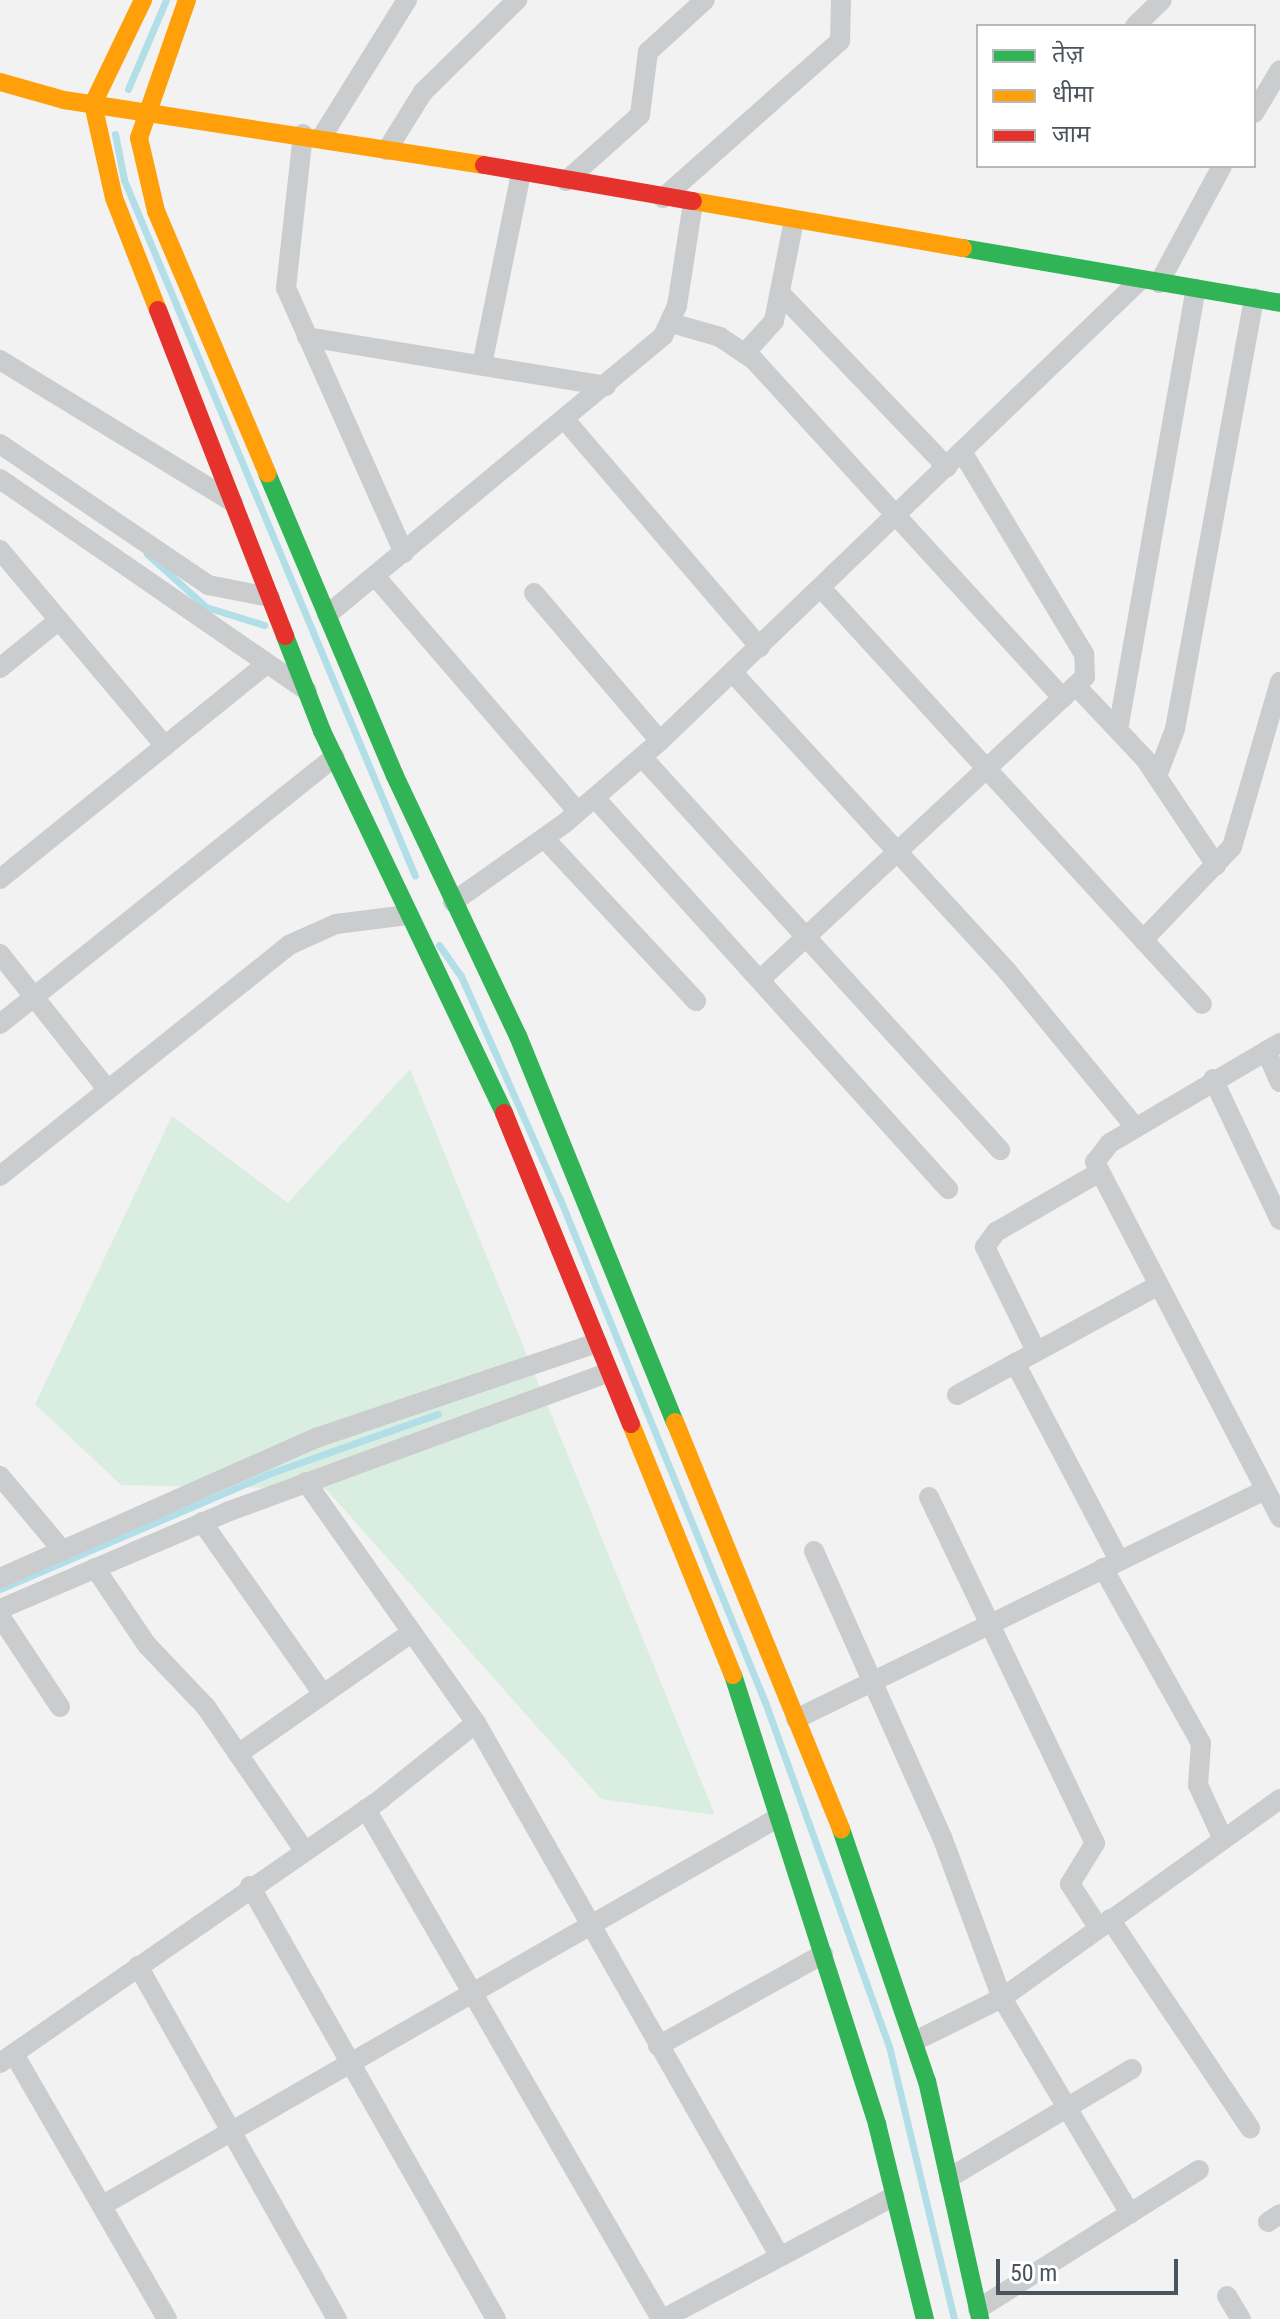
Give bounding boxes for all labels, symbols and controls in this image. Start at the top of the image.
legend [976,24,1256,168]
text: तेज़ [1052,40,1084,68]
text: धीमा [1052,80,1094,108]
text: जाम [1052,120,1090,148]
scale bar [1000,2243,1182,2293]
text: 50 m [1010,2259,1057,2287]

